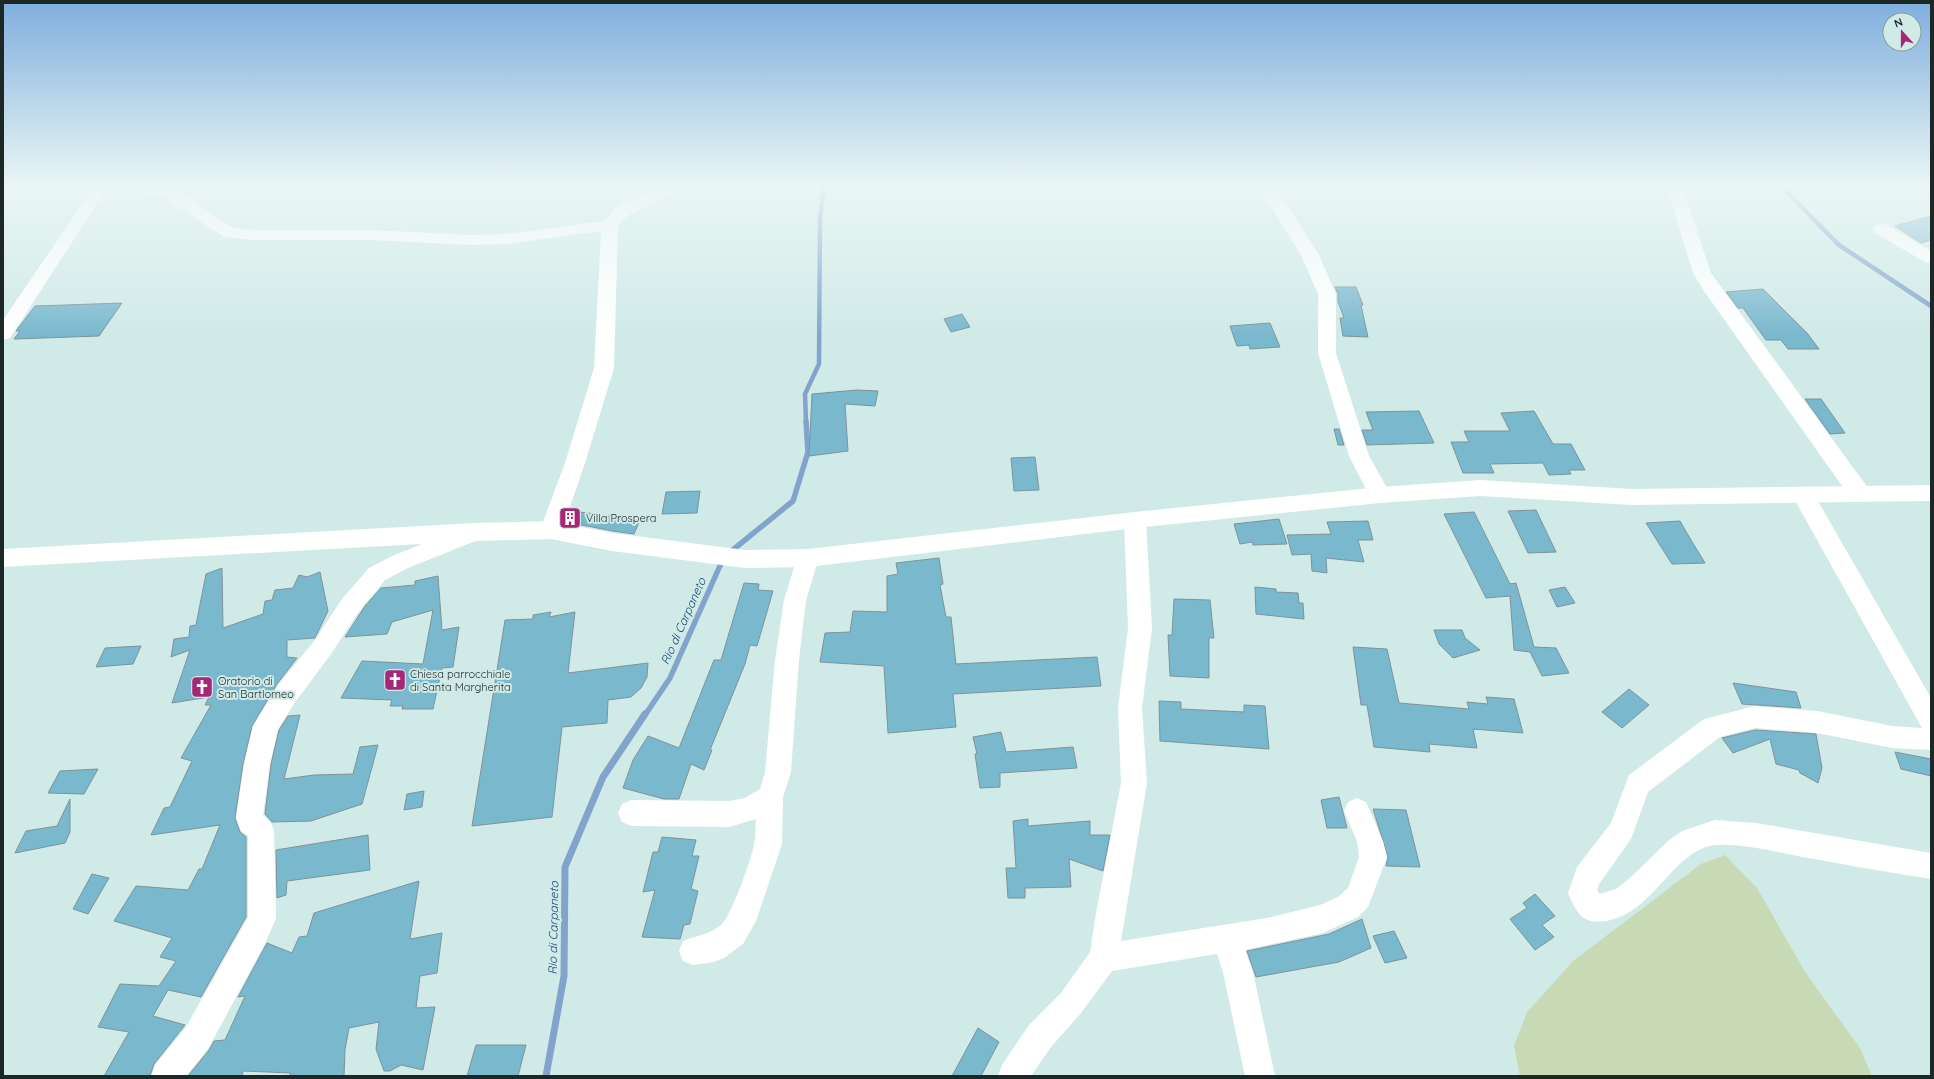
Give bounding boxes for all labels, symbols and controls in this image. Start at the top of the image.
north arrow [1882,12,1922,52]
text: N [1892,15,1905,31]
building icon: Villa Prospera [557,505,583,531]
place label: Villa Prospera [586,511,656,525]
water label: Rio di Carpaneto [657,575,709,667]
church icon: Chiesa parrocchiale di Santa Margherita [382,667,408,693]
place label: Chiesa parrocchiale di Santa Margherita [410,667,511,694]
church icon: Oratorio di San Bartlomeo [189,674,215,700]
place label: Oratorio di San Bartlomeo [218,674,294,701]
water label: Rio di Carpaneto [545,880,561,975]

